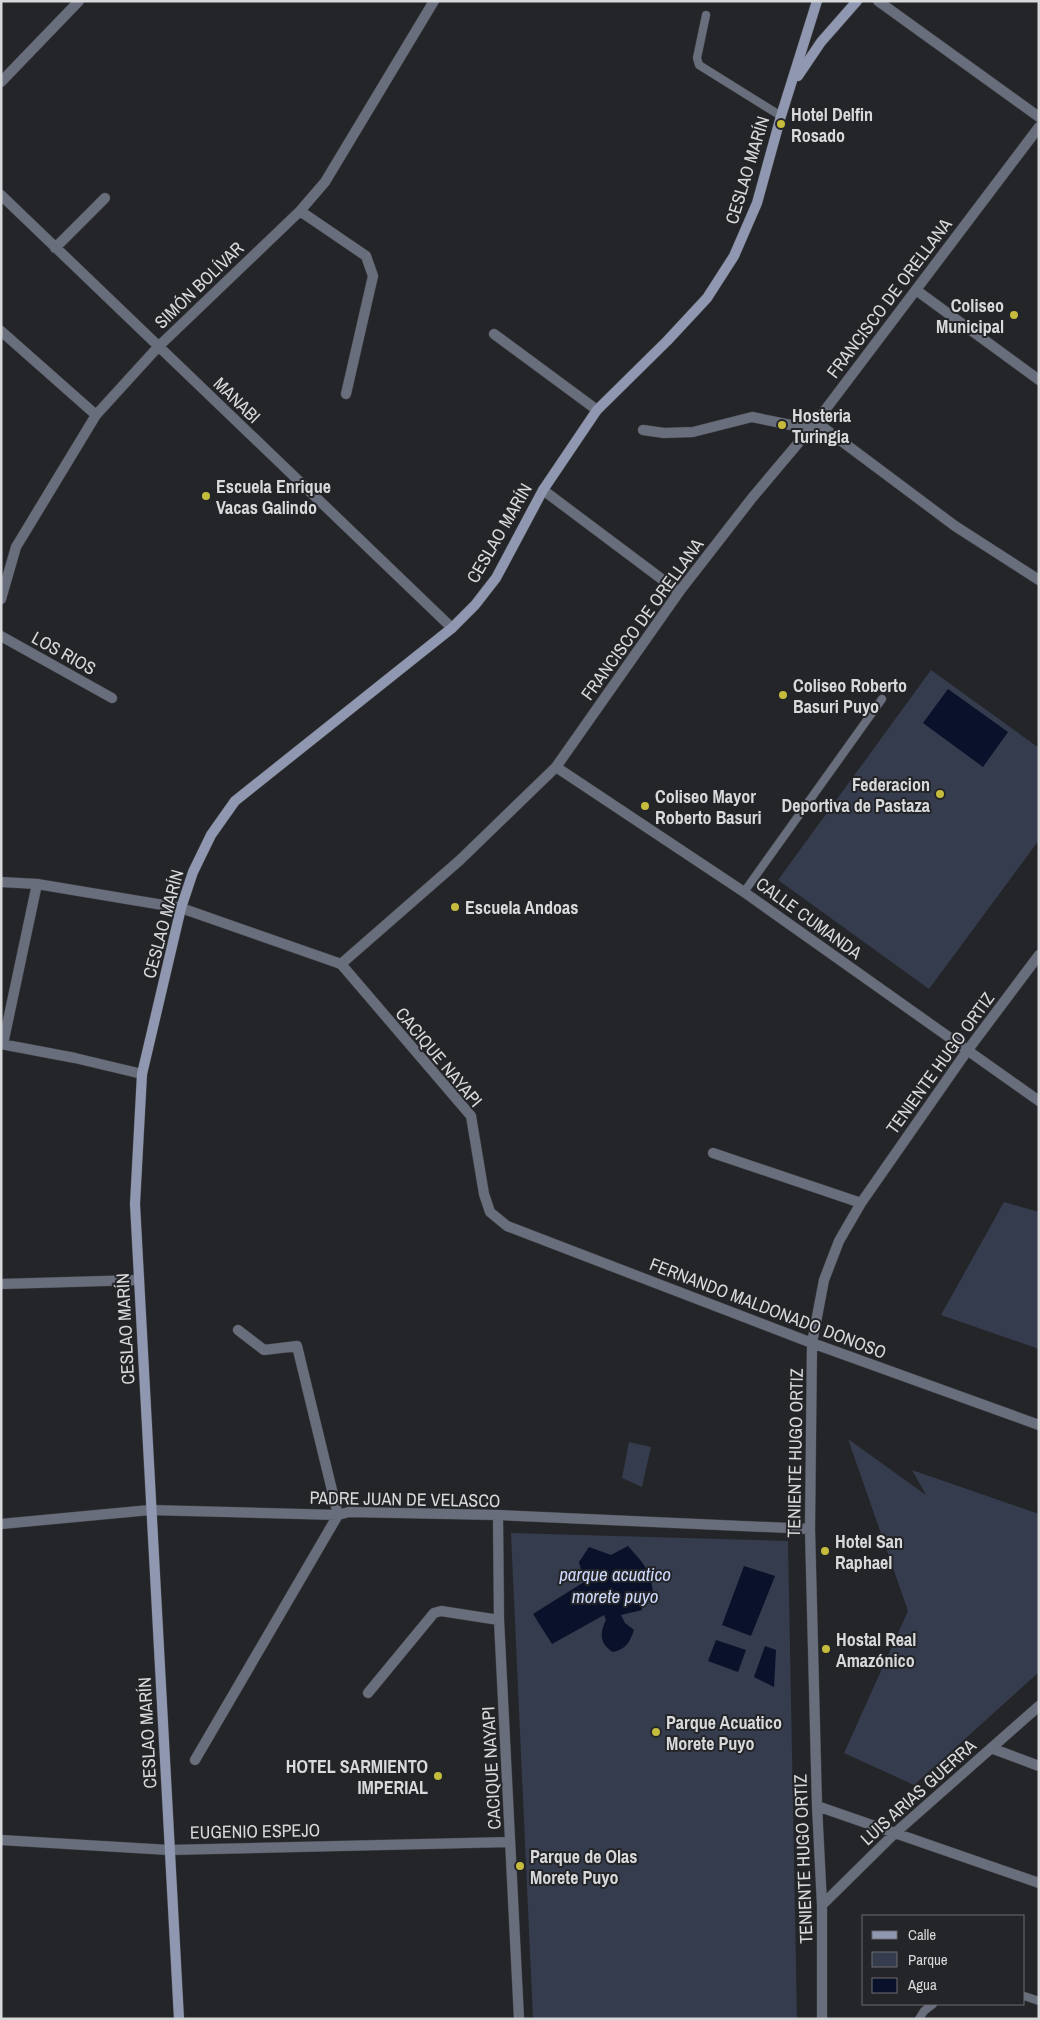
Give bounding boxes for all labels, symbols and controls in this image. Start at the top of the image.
place label: Hotel Delfin Rosado [791,102,873,148]
street label: CESLAO MARÍN [719,113,775,227]
marker: Hotel Delfin Rosado [775,118,787,130]
street label: FRANCISCO DE ORELLANA [821,213,958,383]
street label: SIMÓN BOLÍVAR [149,236,249,334]
place label: Coliseo Municipal [936,293,1004,339]
marker: Coliseo Municipal [1008,309,1020,321]
street label: MANABI [208,371,266,429]
place label: Hosteria Turingia [792,403,852,449]
marker: Hosteria Turingia [776,419,788,431]
place label: Escuela Enrique Vacas Galindo [216,474,331,520]
street label: CESLAO MARÍN [460,478,538,588]
marker: Escuela Enrique Vacas Galindo [200,490,212,502]
street label: FRANCISCO DE ORELLANA [575,533,709,705]
street label: LOS RIOS [27,625,101,681]
place label: Coliseo Roberto Basuri Puyo [793,673,907,719]
marker: Coliseo Roberto Basuri Puyo [777,689,789,701]
place label: Federacion Deportiva de Pastaza [782,772,931,818]
place label: Coliseo Mayor Roberto Basuri [655,784,762,830]
marker: Federacion Deportiva de Pastaza [934,788,946,800]
marker: Coliseo Mayor Roberto Basuri [639,800,651,812]
street label: CESLAO MARÍN [136,867,190,981]
street label: CALLE CUMANDA [751,871,867,965]
place label: Escuela Andoas [465,895,579,920]
marker: Escuela Andoas [449,901,461,913]
street label: TENIENTE HUGO ORTIZ [880,987,1000,1139]
street label: CACIQUE NAYAPI [390,1002,488,1112]
street label: FERNANDO MALDONADO DONOSO [646,1251,890,1365]
street label: CESLAO MARÍN [110,1273,140,1385]
street label: TENIENTE HUGO ORTIZ [781,1368,809,1538]
street label: PADRE JUAN DE VELASCO [309,1485,501,1513]
place label: Hotel San Raphael [835,1529,903,1575]
marker: Hotel San Raphael [819,1545,831,1557]
water label: parque acuatico morete puyo [558,1561,671,1609]
place label: Hostal Real Amazónico [836,1627,916,1673]
marker: Hostal Real Amazónico [820,1643,832,1655]
street label: CESLAO MARÍN [132,1677,162,1789]
street label: CACIQUE NAYAPI [475,1706,507,1830]
place label: Parque Acuatico Morete Puyo [666,1710,782,1756]
marker: Parque Acuatico Morete Puyo [650,1726,662,1738]
street label: LUIS ARIAS GUERRA [855,1733,981,1851]
place label: HOTEL SARMIENTO IMPERIAL [286,1754,428,1800]
marker: HOTEL SARMIENTO IMPERIAL [432,1770,444,1782]
street label: TENIENTE HUGO ORTIZ [788,1774,818,1944]
street label: EUGENIO ESPEJO [190,1817,320,1845]
place label: Parque de Olas Morete Puyo [530,1844,637,1890]
marker: Parque de Olas Morete Puyo [514,1860,526,1872]
legend [862,1915,1025,2005]
text: Calle [908,1924,936,1945]
text: Parque [908,1949,948,1970]
text: Agua [907,1974,937,1995]

